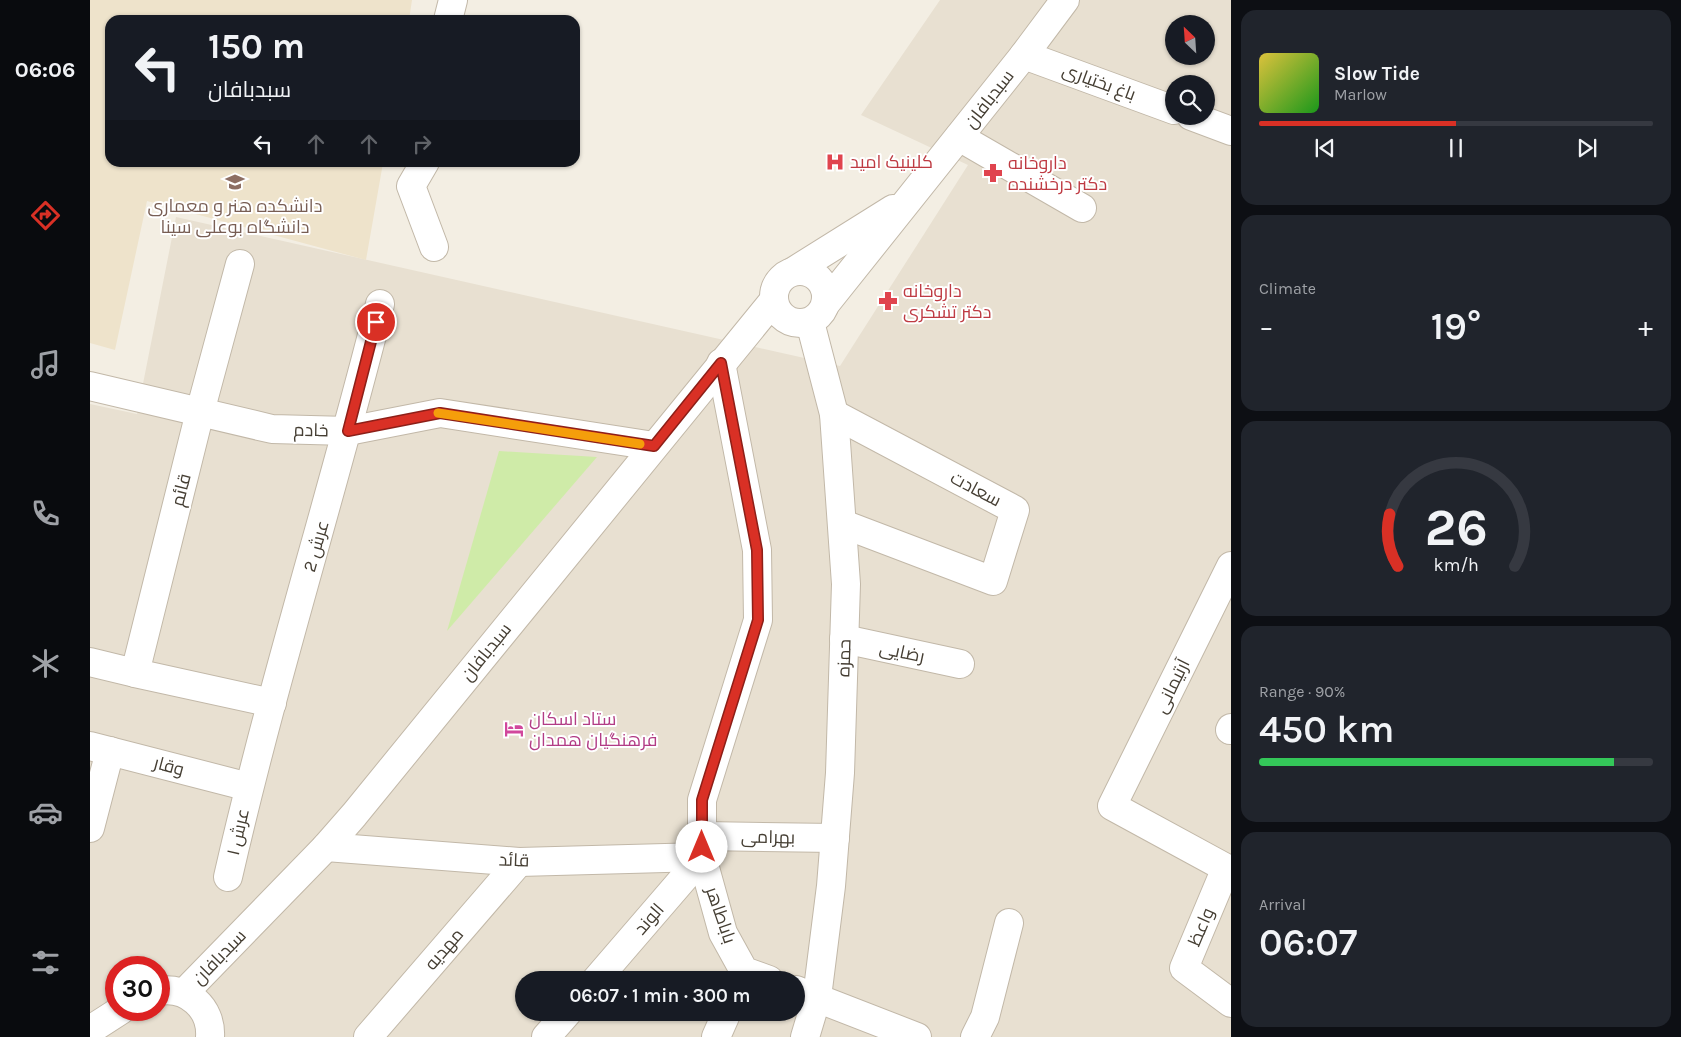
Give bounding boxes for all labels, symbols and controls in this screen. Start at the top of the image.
north arrow [1165,15,1215,65]
map controls [1165,15,1215,125]
text: 150 m [208,26,305,67]
icon: left [125,35,190,100]
text: 06:06 [15,57,75,83]
street label: باغ بختیاری [1059,59,1139,106]
text: Slow Tide [1334,63,1420,85]
street label: سبدبافان [959,65,1019,133]
button: search [1165,75,1215,125]
text: سبدبافان [208,77,291,103]
text: Marlow [1334,85,1387,104]
icon: left [249,130,277,158]
icon: ahead [302,130,330,158]
icon: ahead [355,130,383,158]
icon: right [408,130,436,158]
icon: previous [1311,134,1339,162]
icon: pause [1442,134,1470,162]
icon: next [1573,134,1601,162]
hospital icon: کلینیک امید [824,151,846,173]
place label: کلینیک امید [850,151,933,173]
place label: داروخانه دکتر درخشنده [1008,152,1107,195]
pharmacy icon: داروخانه دکتر درخشنده [982,162,1004,184]
school or university icon: دانشکده هنر و معماری دانشگاه بوعلی سینا [224,171,246,193]
place label: دانشکده هنر و معماری دانشگاه بوعلی سینا [148,195,322,238]
icon: directions [28,198,63,233]
text: Climate [1259,279,1316,298]
place label: داروخانه دکتر تشکری [903,280,992,323]
pharmacy icon: داروخانه دکتر تشکری [877,290,899,312]
pin [355,301,397,343]
text: 19° [1431,304,1481,349]
icon: arrive [362,308,390,336]
text: − [1259,310,1274,343]
text: + [1638,310,1653,343]
icon: music [28,347,63,382]
street label: خادم [293,419,329,442]
street label: سعادت [947,466,1005,512]
street label: قائم [166,471,197,509]
icon: phone [28,496,63,531]
text: 26 [1424,497,1488,558]
street label: عرش 2 [298,518,334,574]
text: km/h [1433,555,1479,576]
street label: سبدبافان [456,619,516,685]
street label: رضایی [877,637,927,667]
street label: حمزه [832,639,856,677]
icon: climate [28,646,63,681]
street label: آرتیمانی [1149,655,1195,717]
text: Range · 90% [1259,682,1345,701]
text: 450 km [1259,707,1394,752]
place label: ستاد اسکان فرهنگیان همدان [529,708,658,751]
hotel icon: ستاد اسکان فرهنگیان همدان [503,718,525,740]
street label: وقار [150,751,187,781]
icon: car [28,795,63,830]
street label: عرش ۱ [222,806,254,858]
position arrow [675,820,727,872]
street label: بهرامی [741,826,795,848]
street label: قائد [498,848,530,872]
street label: باباطاهر [701,883,741,946]
text: Arrival [1259,895,1306,914]
street label: الوند [629,899,669,939]
street label: واعظ [1183,904,1219,950]
text: 06:07 [1259,920,1357,965]
street label: مهدیه [420,924,468,974]
street label: سبدبافان [187,925,251,989]
icon: filters [28,945,63,980]
speed limit sign: 30 [105,956,170,1021]
text: 06:07 · 1 min · 300 m [569,985,751,1007]

